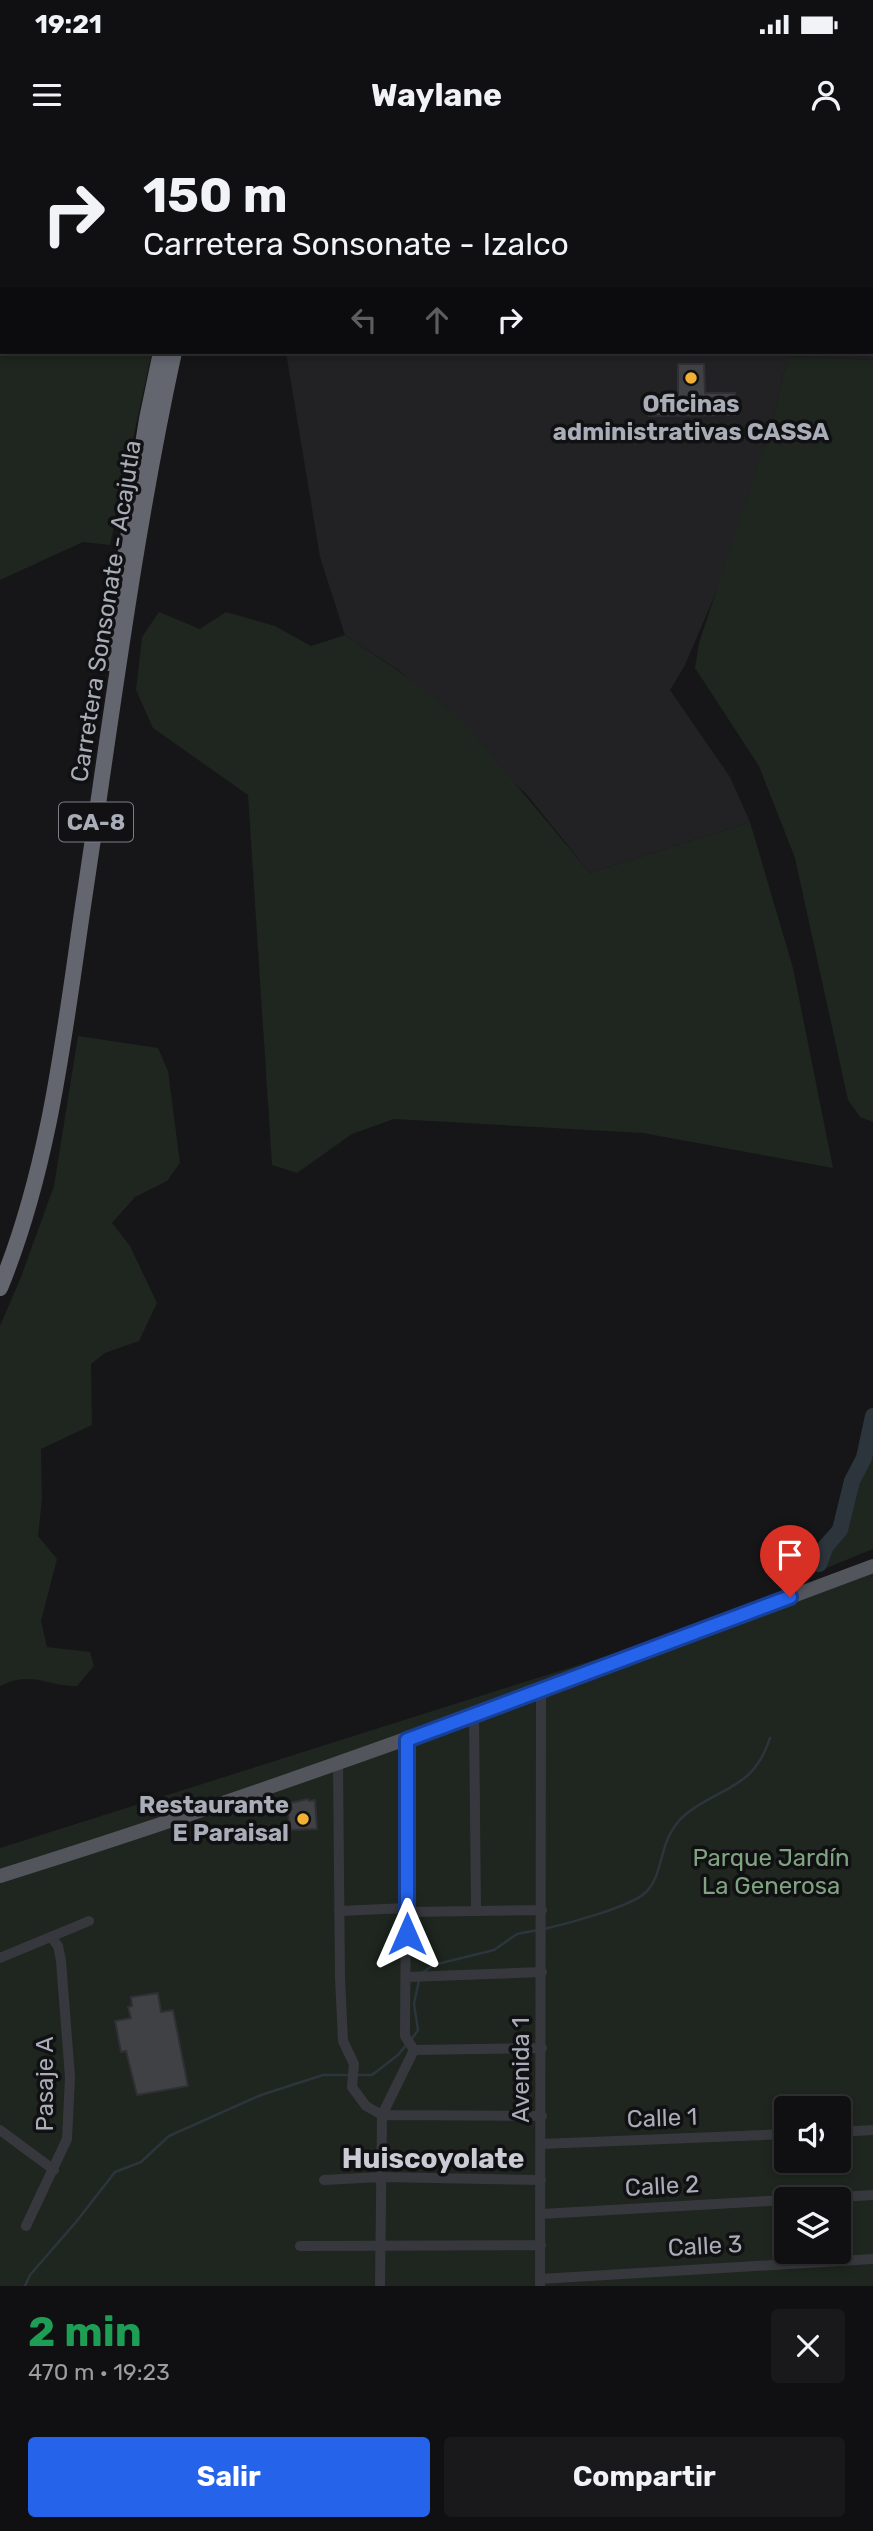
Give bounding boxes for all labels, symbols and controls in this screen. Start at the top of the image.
text: 19:21 [35,9,102,40]
icon: menu [28,76,66,114]
text: Waylane [371,76,502,114]
icon: person [807,76,845,114]
text: 150 m [143,166,288,224]
icon: right [28,168,119,259]
text: Carretera Sonsonate - Izalco [143,225,569,263]
icon: left [345,301,383,339]
icon: ahead [418,301,456,339]
icon: right [491,301,529,339]
marker: Oficinas administrativas CASSA [683,370,699,386]
place label: Oficinas administrativas CASSA [553,390,829,446]
street label: Carretera Sonsonate - Acajutla [65,438,147,784]
road number: CA-8 [59,802,133,842]
pin [760,1525,820,1597]
icon: arrive [771,1536,809,1574]
place label: Restaurante E Paraisal [139,1791,289,1847]
marker: Restaurante E Paraisal [295,1811,311,1827]
park label: Parque Jardín La Generosa [692,1844,850,1900]
position arrow [370,1897,444,1971]
street label: Avenida 1 [507,2017,535,2123]
street label: Pasaje A [31,2036,59,2132]
map controls [774,2096,851,2264]
button: sound [774,2096,851,2173]
street label: Calle 1 [626,2103,698,2133]
district label: Huiscoyolate [342,2142,524,2175]
street label: Calle 2 [624,2170,700,2202]
button: layers [774,2187,851,2264]
street label: Calle 3 [667,2230,743,2262]
text: 2 min [28,2307,142,2357]
button: close [771,2309,845,2383]
text: 470 m · 19:23 [28,2358,170,2386]
button: Salir [28,2437,430,2517]
button: Compartir [444,2437,845,2517]

